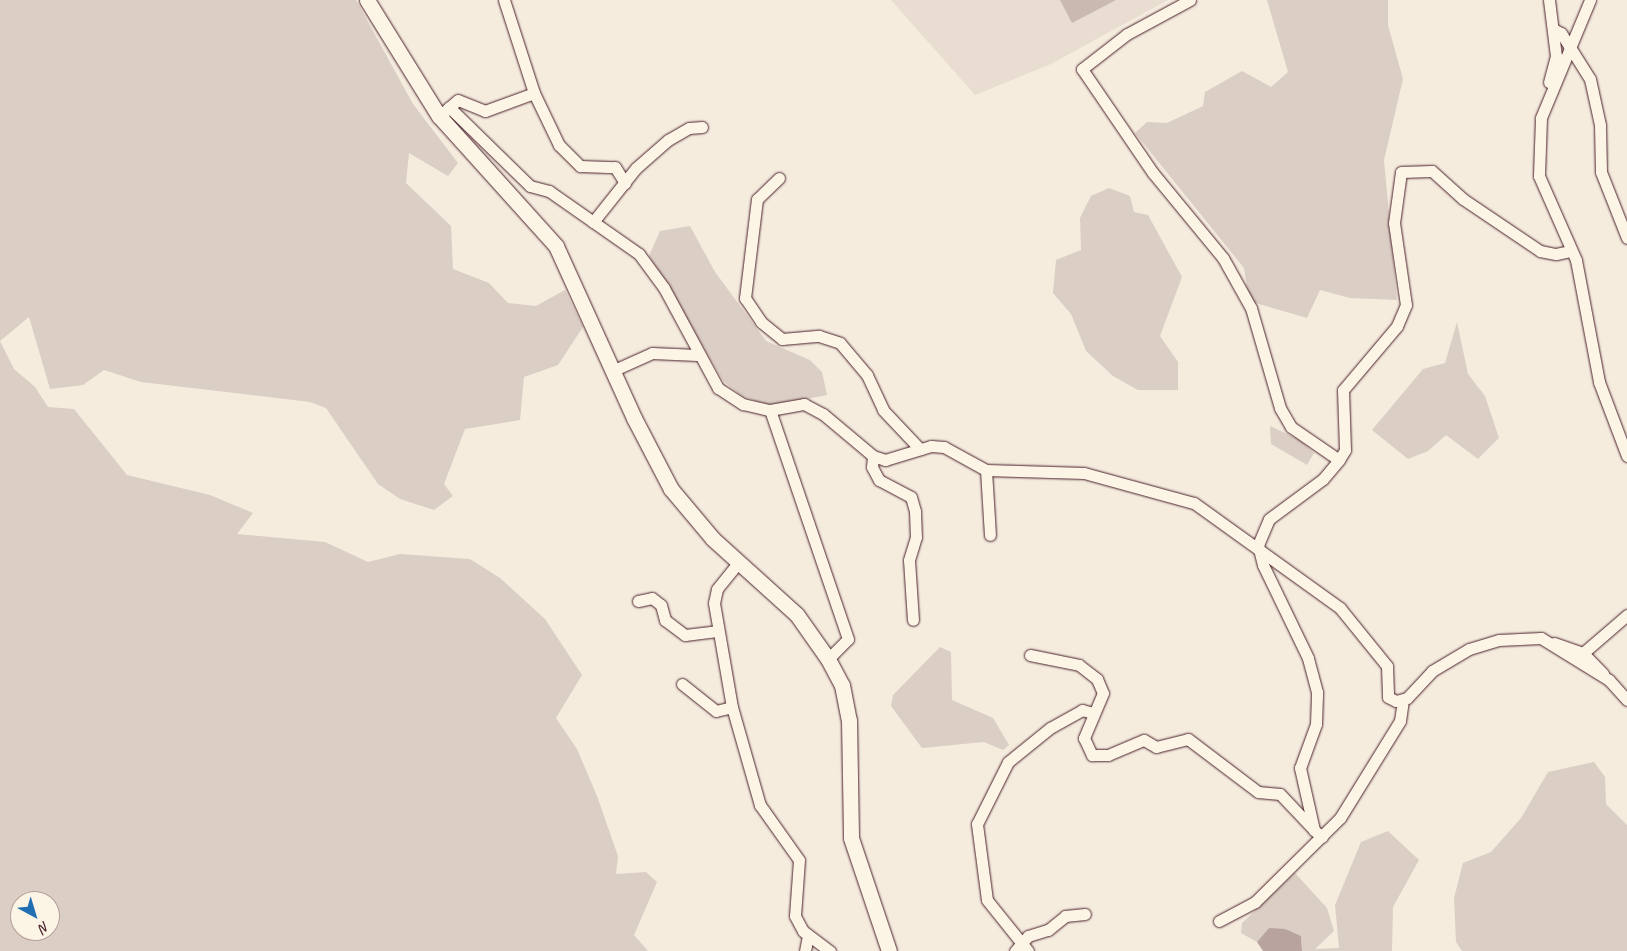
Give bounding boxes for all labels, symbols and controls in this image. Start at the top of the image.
north arrow [10,891,60,941]
text: N [35,918,53,937]

